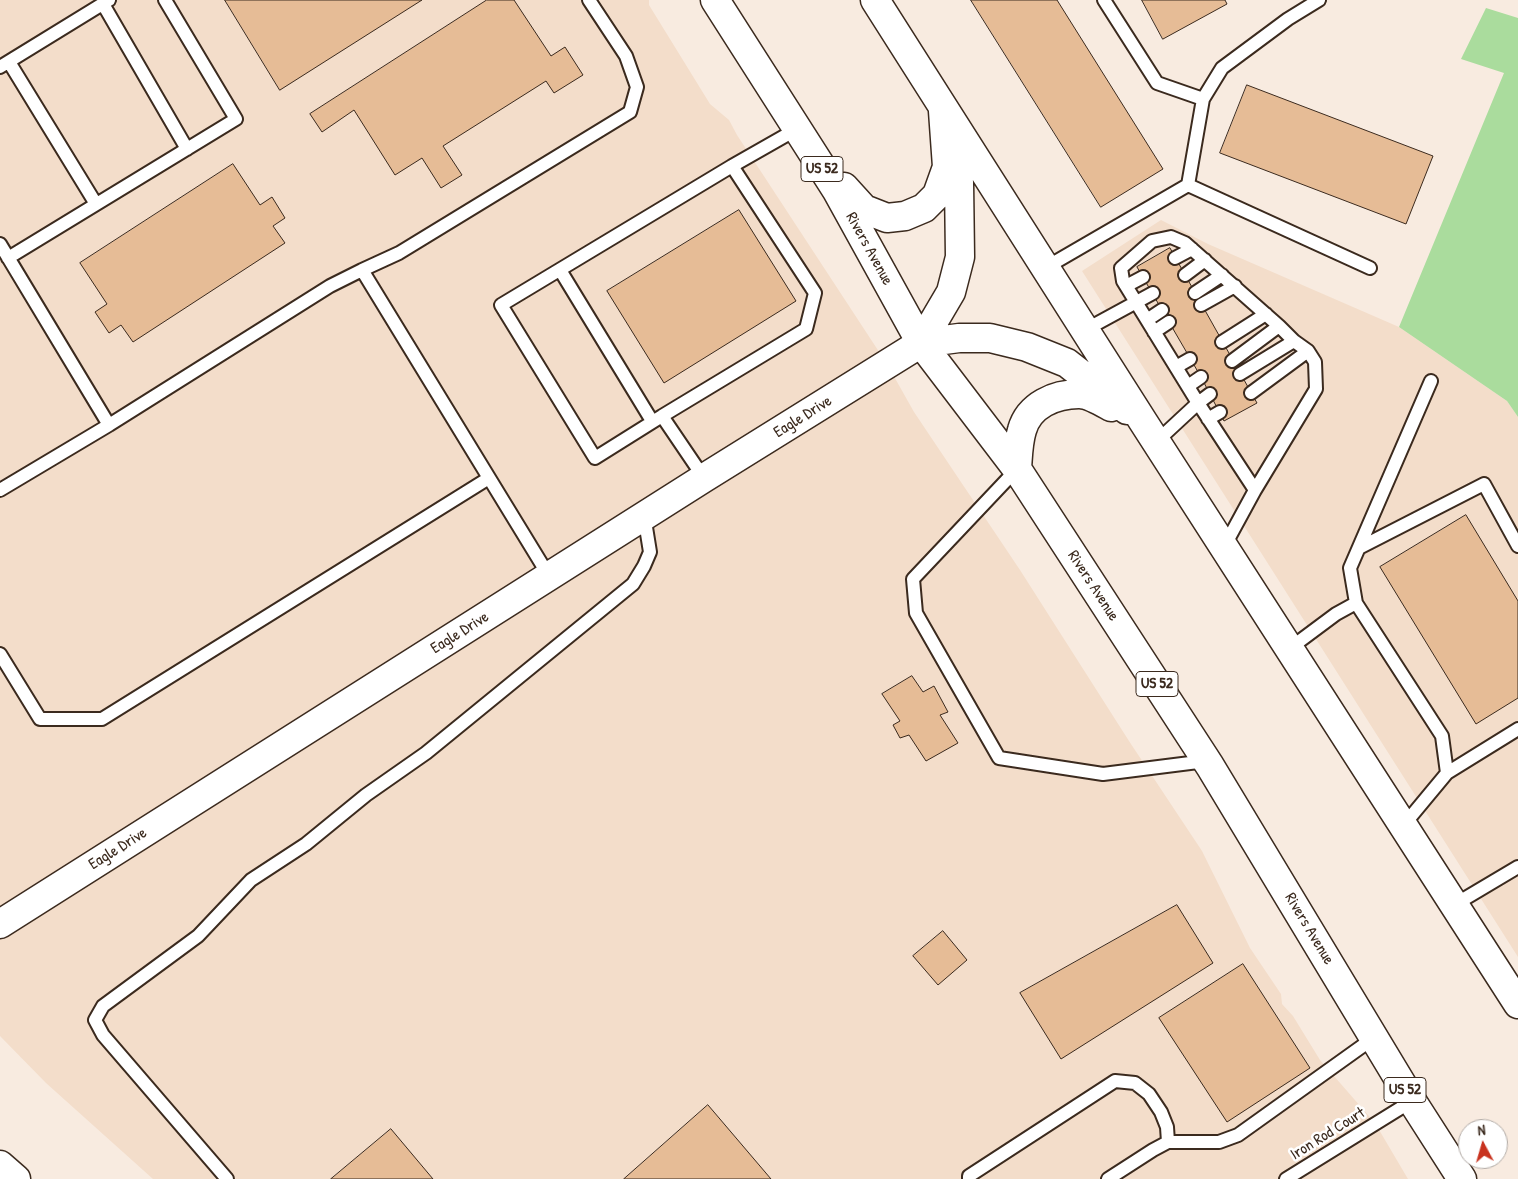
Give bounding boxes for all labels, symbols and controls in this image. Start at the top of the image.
road number: US 52 [801,156,843,182]
street label: Rivers Avenue [841,209,897,289]
street label: Eagle Drive [770,392,836,442]
street label: Rivers Avenue [1063,547,1123,625]
street label: Eagle Drive [427,608,493,658]
road number: US 52 [1136,672,1178,696]
street label: Eagle Drive [85,824,151,874]
street label: Rivers Avenue [1280,890,1338,968]
road number: US 52 [1384,1078,1426,1102]
street label: Iron Rod Court [1287,1104,1369,1164]
north arrow [1458,1119,1508,1169]
text: N [1477,1120,1486,1139]

